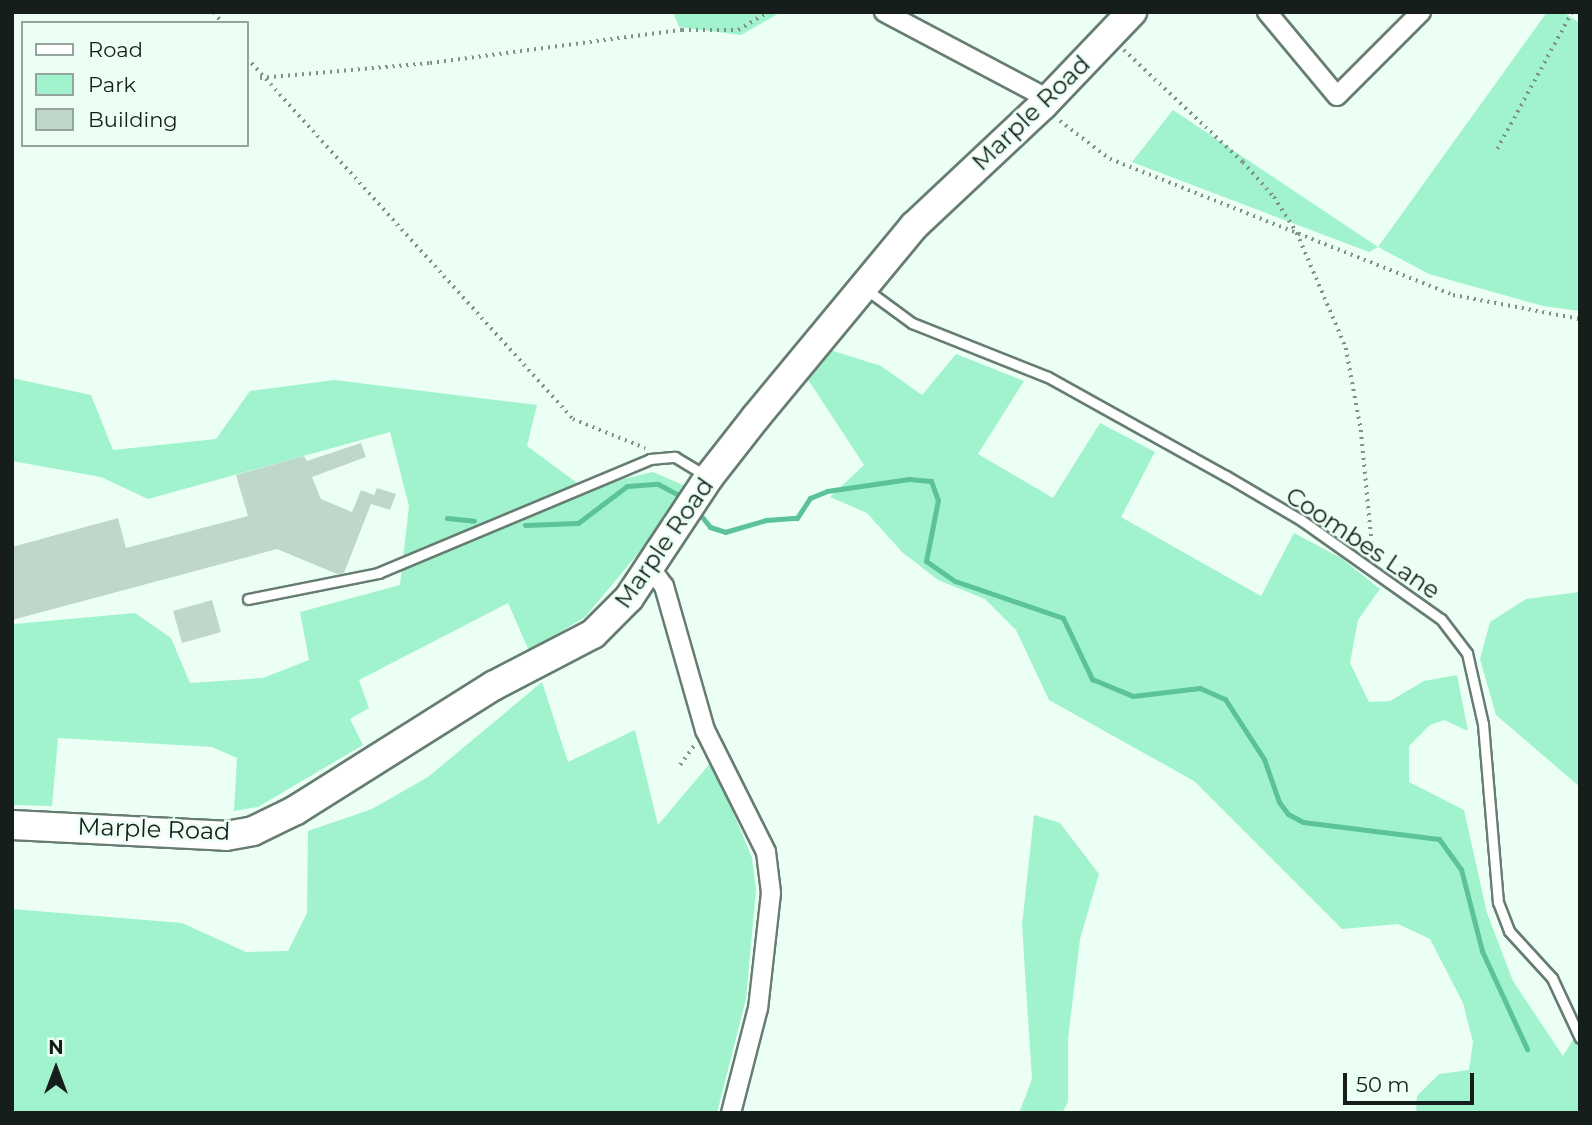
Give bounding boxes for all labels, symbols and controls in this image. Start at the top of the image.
legend [21,21,248,147]
text: Road [88,37,143,62]
street label: Marple Road [966,50,1096,176]
text: Park [88,72,136,97]
text: Building [88,107,178,132]
street label: Marple Road [608,472,720,614]
street label: Coombes Lane [1280,481,1446,605]
street label: Marple Road [77,812,231,846]
north arrow [21,1034,91,1104]
text: N [48,1036,64,1059]
scale bar [1347,1058,1478,1102]
text: 50 m [1356,1072,1410,1097]

